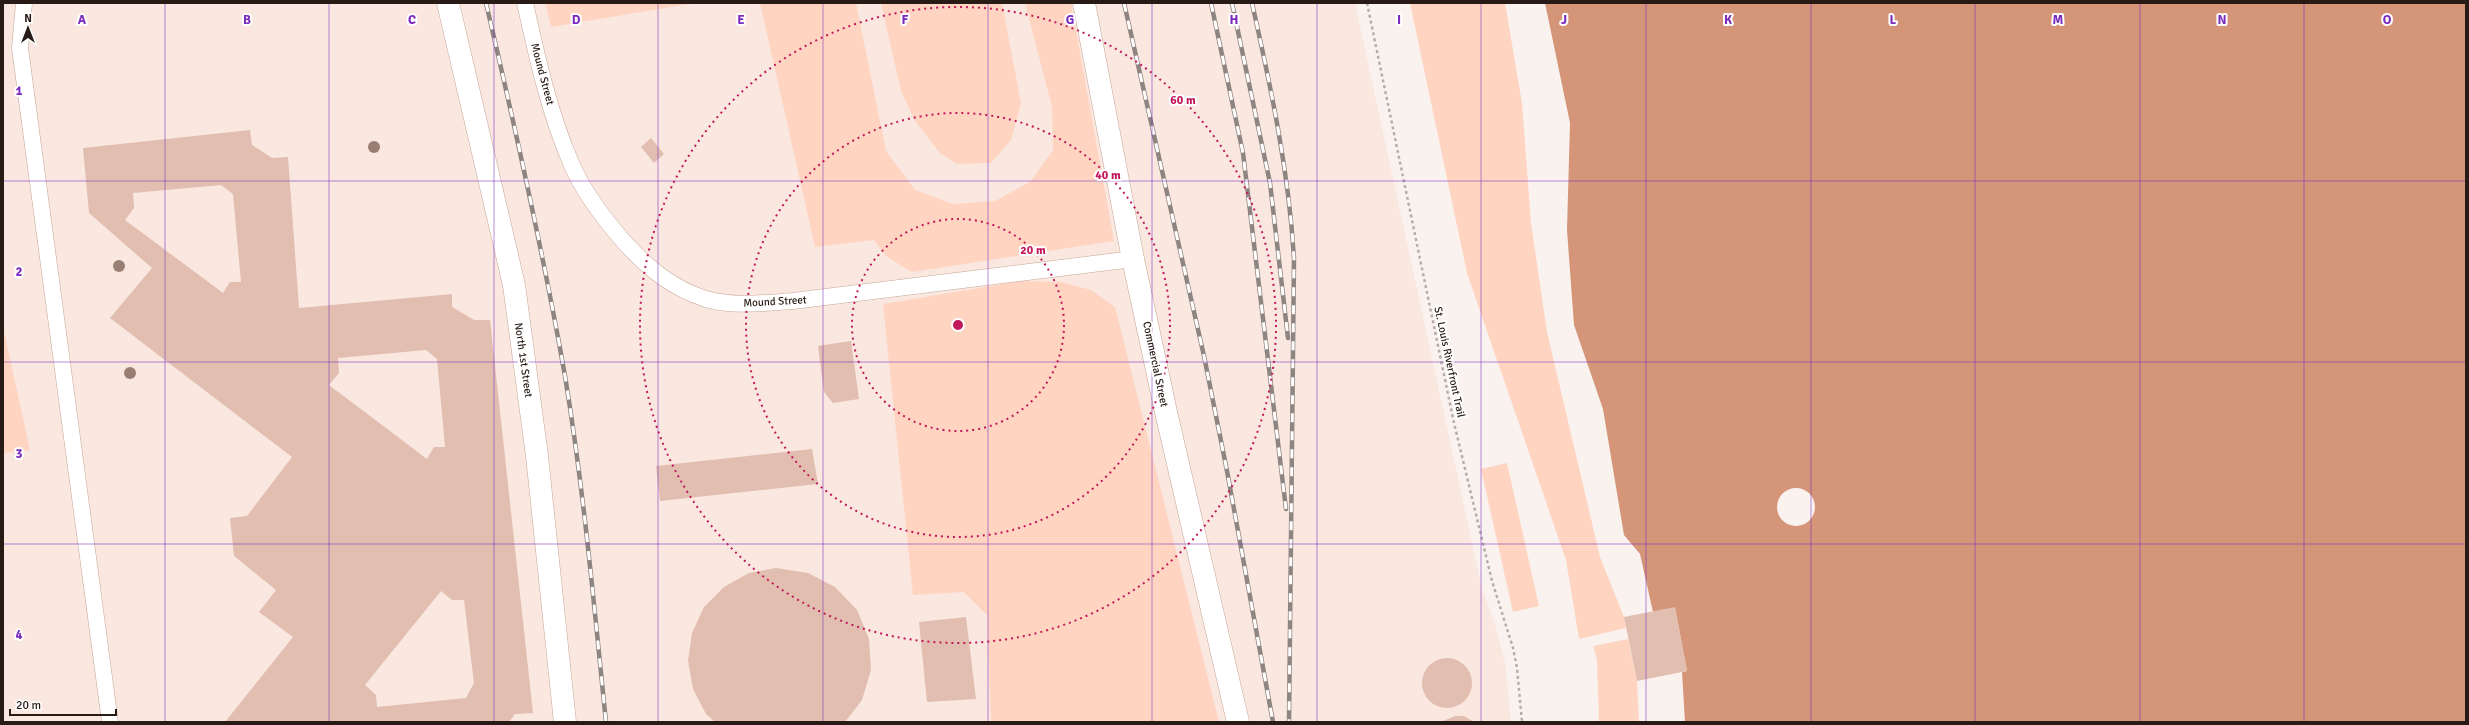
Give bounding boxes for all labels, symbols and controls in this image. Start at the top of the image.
north arrow [8,8,48,48]
text: N [24,12,32,25]
text: A [78,12,87,28]
text: B [243,12,251,28]
text: C [408,12,416,28]
text: D [572,12,581,28]
text: E [737,12,745,28]
text: F [902,12,909,28]
text: G [1066,12,1074,28]
text: H [1230,12,1238,28]
text: I [1397,12,1401,28]
text: J [1561,12,1567,28]
text: K [1724,12,1732,28]
text: L [1890,12,1897,28]
text: M [2053,12,2064,28]
text: N [2217,12,2227,28]
text: O [2383,12,2392,28]
street label: Mound Street [528,42,557,107]
text: 1 [15,83,23,99]
text: 60 m [1170,93,1196,108]
text: 40 m [1095,168,1121,183]
text: 20 m [1020,243,1046,258]
text: 2 [15,264,23,280]
street label: Mound Street [743,293,807,310]
street label: St. Louis Riverfront Trail [1431,305,1468,419]
centre of rings [951,318,965,332]
street label: Commercial Street [1140,320,1171,408]
street label: North 1st Street [512,322,535,398]
text: 3 [15,446,23,462]
text: 4 [15,627,23,643]
scale bar [10,691,116,717]
text: 20 m [16,698,41,713]

